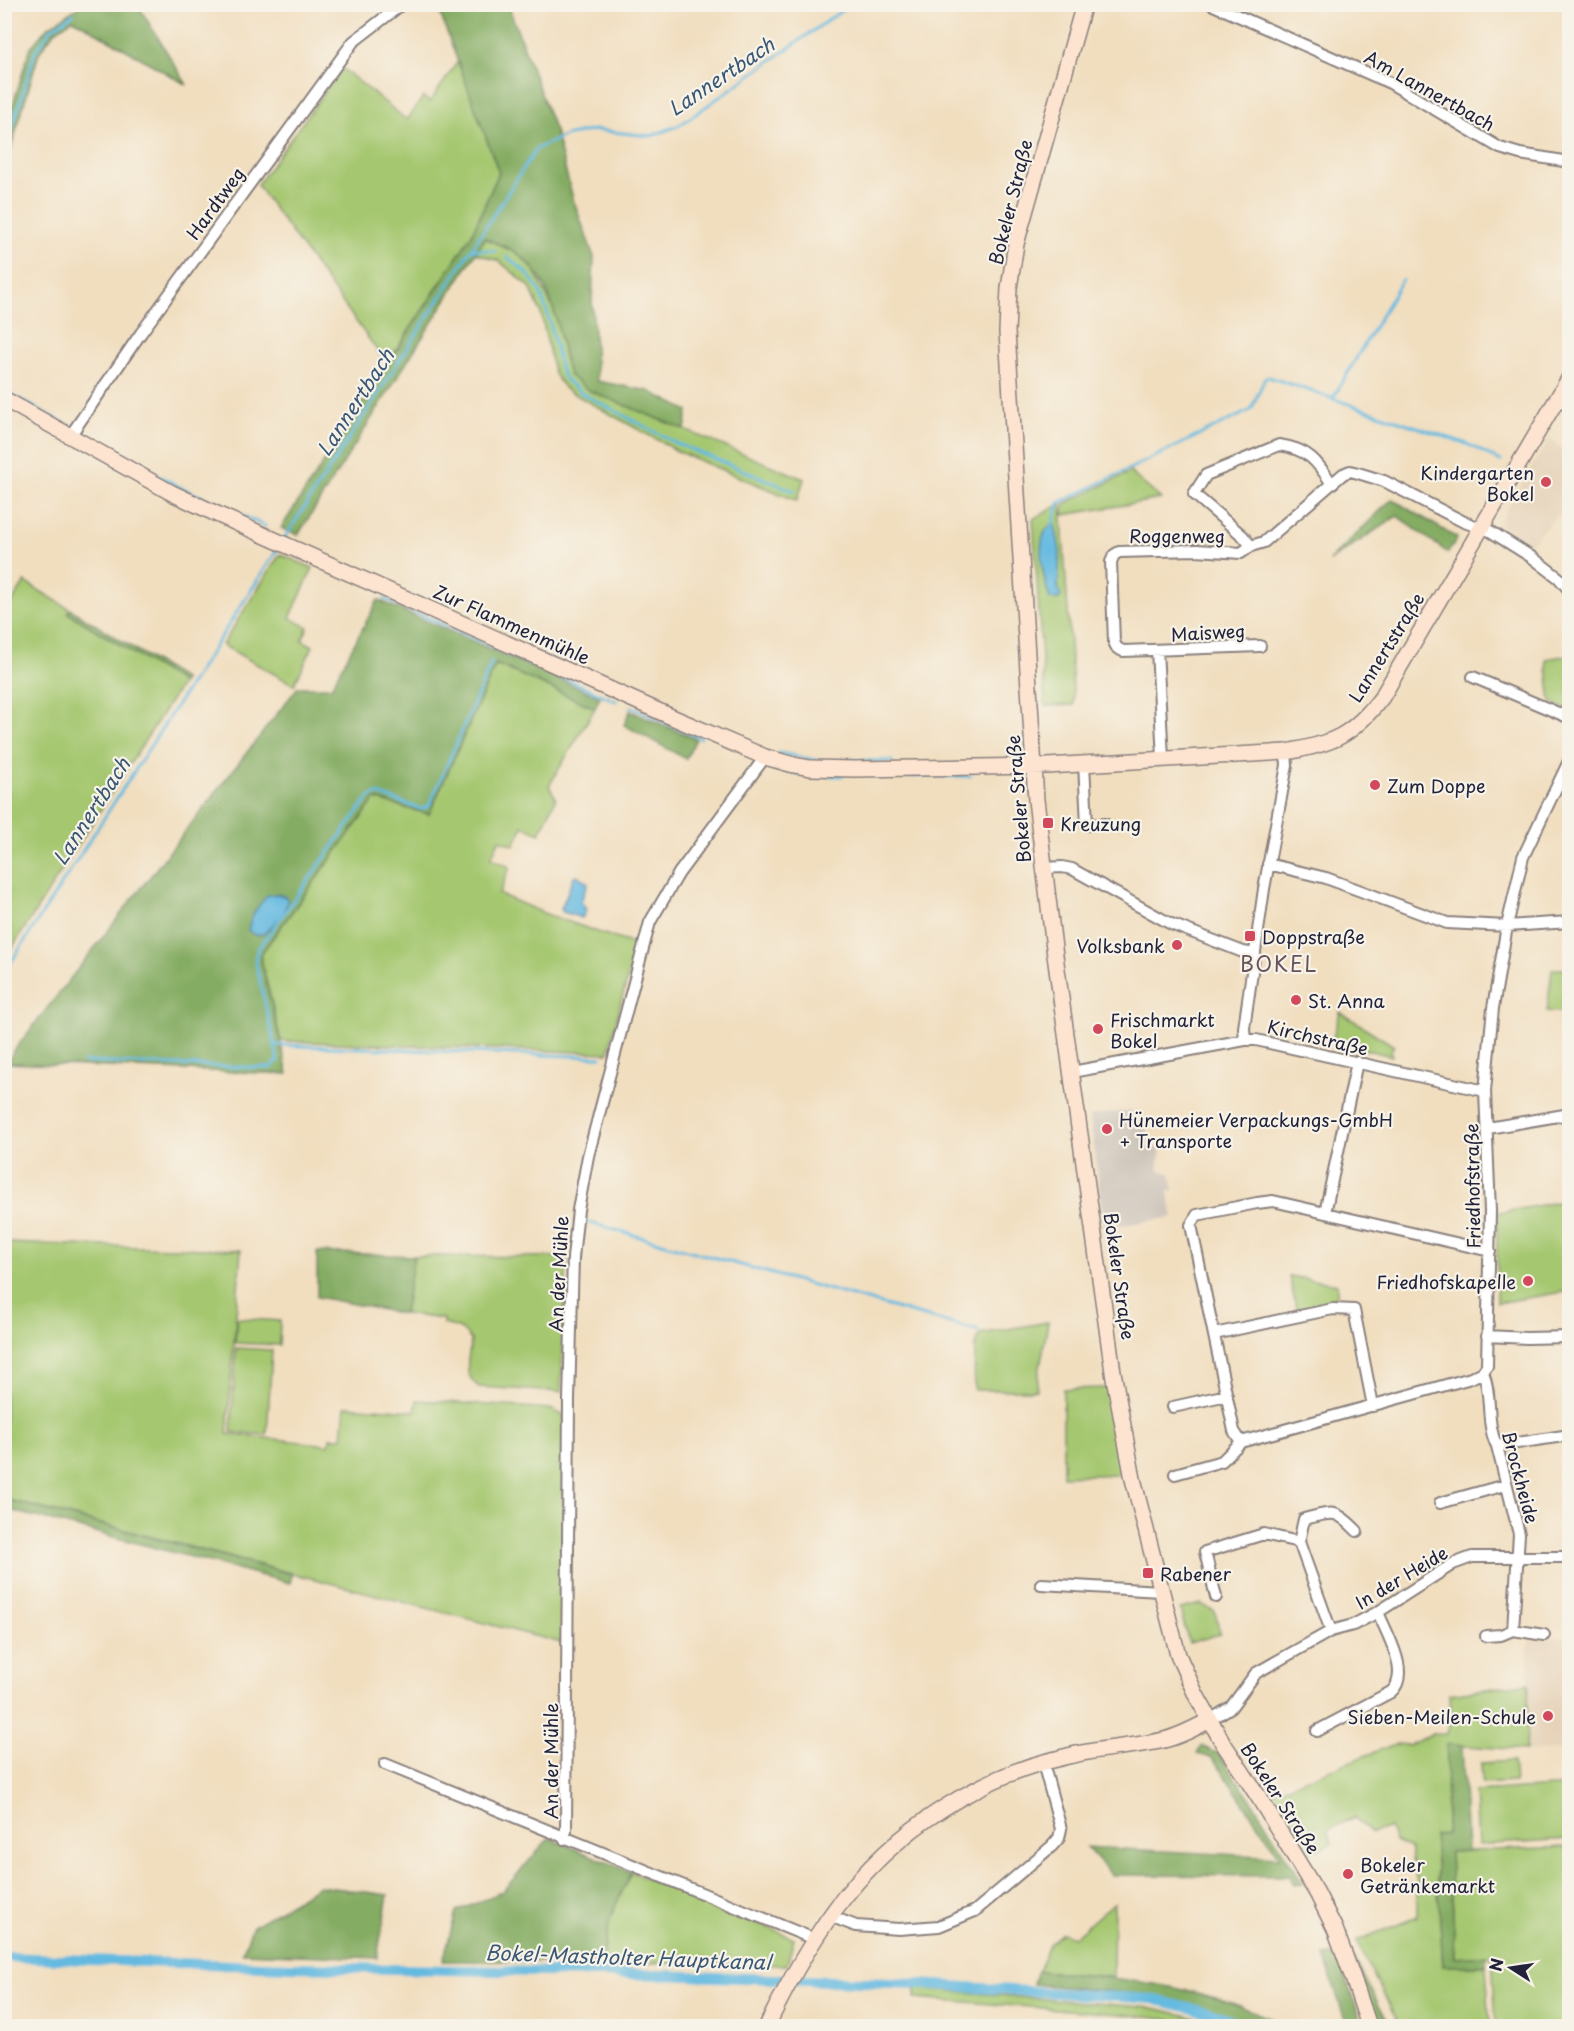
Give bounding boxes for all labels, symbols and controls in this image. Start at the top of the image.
water label: Lannertbach [662,29,780,123]
street label: Am Lannertbach [1360,43,1500,137]
street label: Bokeler Straße [981,136,1039,268]
street label: Hardtweg [179,161,251,245]
water label: Lannertbach [309,342,401,462]
place label: Kindergarten Bokel [1420,459,1534,507]
marker: Kindergarten Bokel [1539,475,1553,489]
street label: Roggenweg [1129,522,1225,549]
street label: Zur Flammenmühle [429,577,595,671]
street label: Lannertstraße [1341,587,1431,707]
street label: Maisweg [1170,617,1246,647]
street label: Bokeler Straße [999,734,1037,864]
water label: Lannertbach [45,751,137,871]
place label: Zum Doppe [1387,772,1486,799]
marker: Zum Doppe [1368,778,1382,792]
place label: Kreuzung [1060,810,1141,837]
marker: Kreuzung [1041,816,1055,830]
place label: Doppstraße [1262,923,1365,950]
marker: Doppstraße [1243,929,1257,943]
place label: Volksbank [1077,932,1165,959]
marker: Volksbank [1170,938,1184,952]
district label: BOKEL [1240,947,1318,979]
place label: St. Anna [1308,987,1386,1014]
marker: St. Anna [1289,993,1303,1007]
place label: Frischmarkt Bokel [1110,1006,1215,1054]
street label: Kirchstraße [1265,1012,1371,1062]
marker: Frischmarkt Bokel [1091,1022,1105,1036]
place label: Hünemeier Verpackungs-GmbH + Transporte [1119,1106,1393,1154]
marker: Hünemeier Verpackungs-GmbH + Transporte [1100,1122,1114,1136]
street label: Friedhofstraße [1457,1123,1487,1249]
street label: Bokeler Straße [1098,1211,1142,1341]
street label: An der Mühle [541,1215,575,1333]
place label: Friedhofskapelle [1377,1268,1516,1295]
marker: Friedhofskapelle [1521,1274,1535,1288]
street label: Brockheide [1496,1428,1546,1526]
street label: In der Heide [1350,1539,1452,1615]
place label: Rabener [1160,1560,1232,1587]
marker: Rabener [1141,1566,1155,1580]
street label: An der Mühle [537,1703,564,1819]
place label: Sieben-Meilen-Schule [1348,1703,1536,1730]
marker: Sieben-Meilen-Schule [1541,1709,1555,1723]
street label: Bokeler Straße [1235,1737,1327,1859]
place label: Bokeler Getränkemarkt [1360,1851,1495,1899]
marker: Bokeler Getränkemarkt [1341,1867,1355,1881]
water label: Bokel-Mastholter Hauptkanal [485,1937,775,1977]
north arrow [1481,1938,1541,1998]
text: N [1482,1956,1508,1973]

